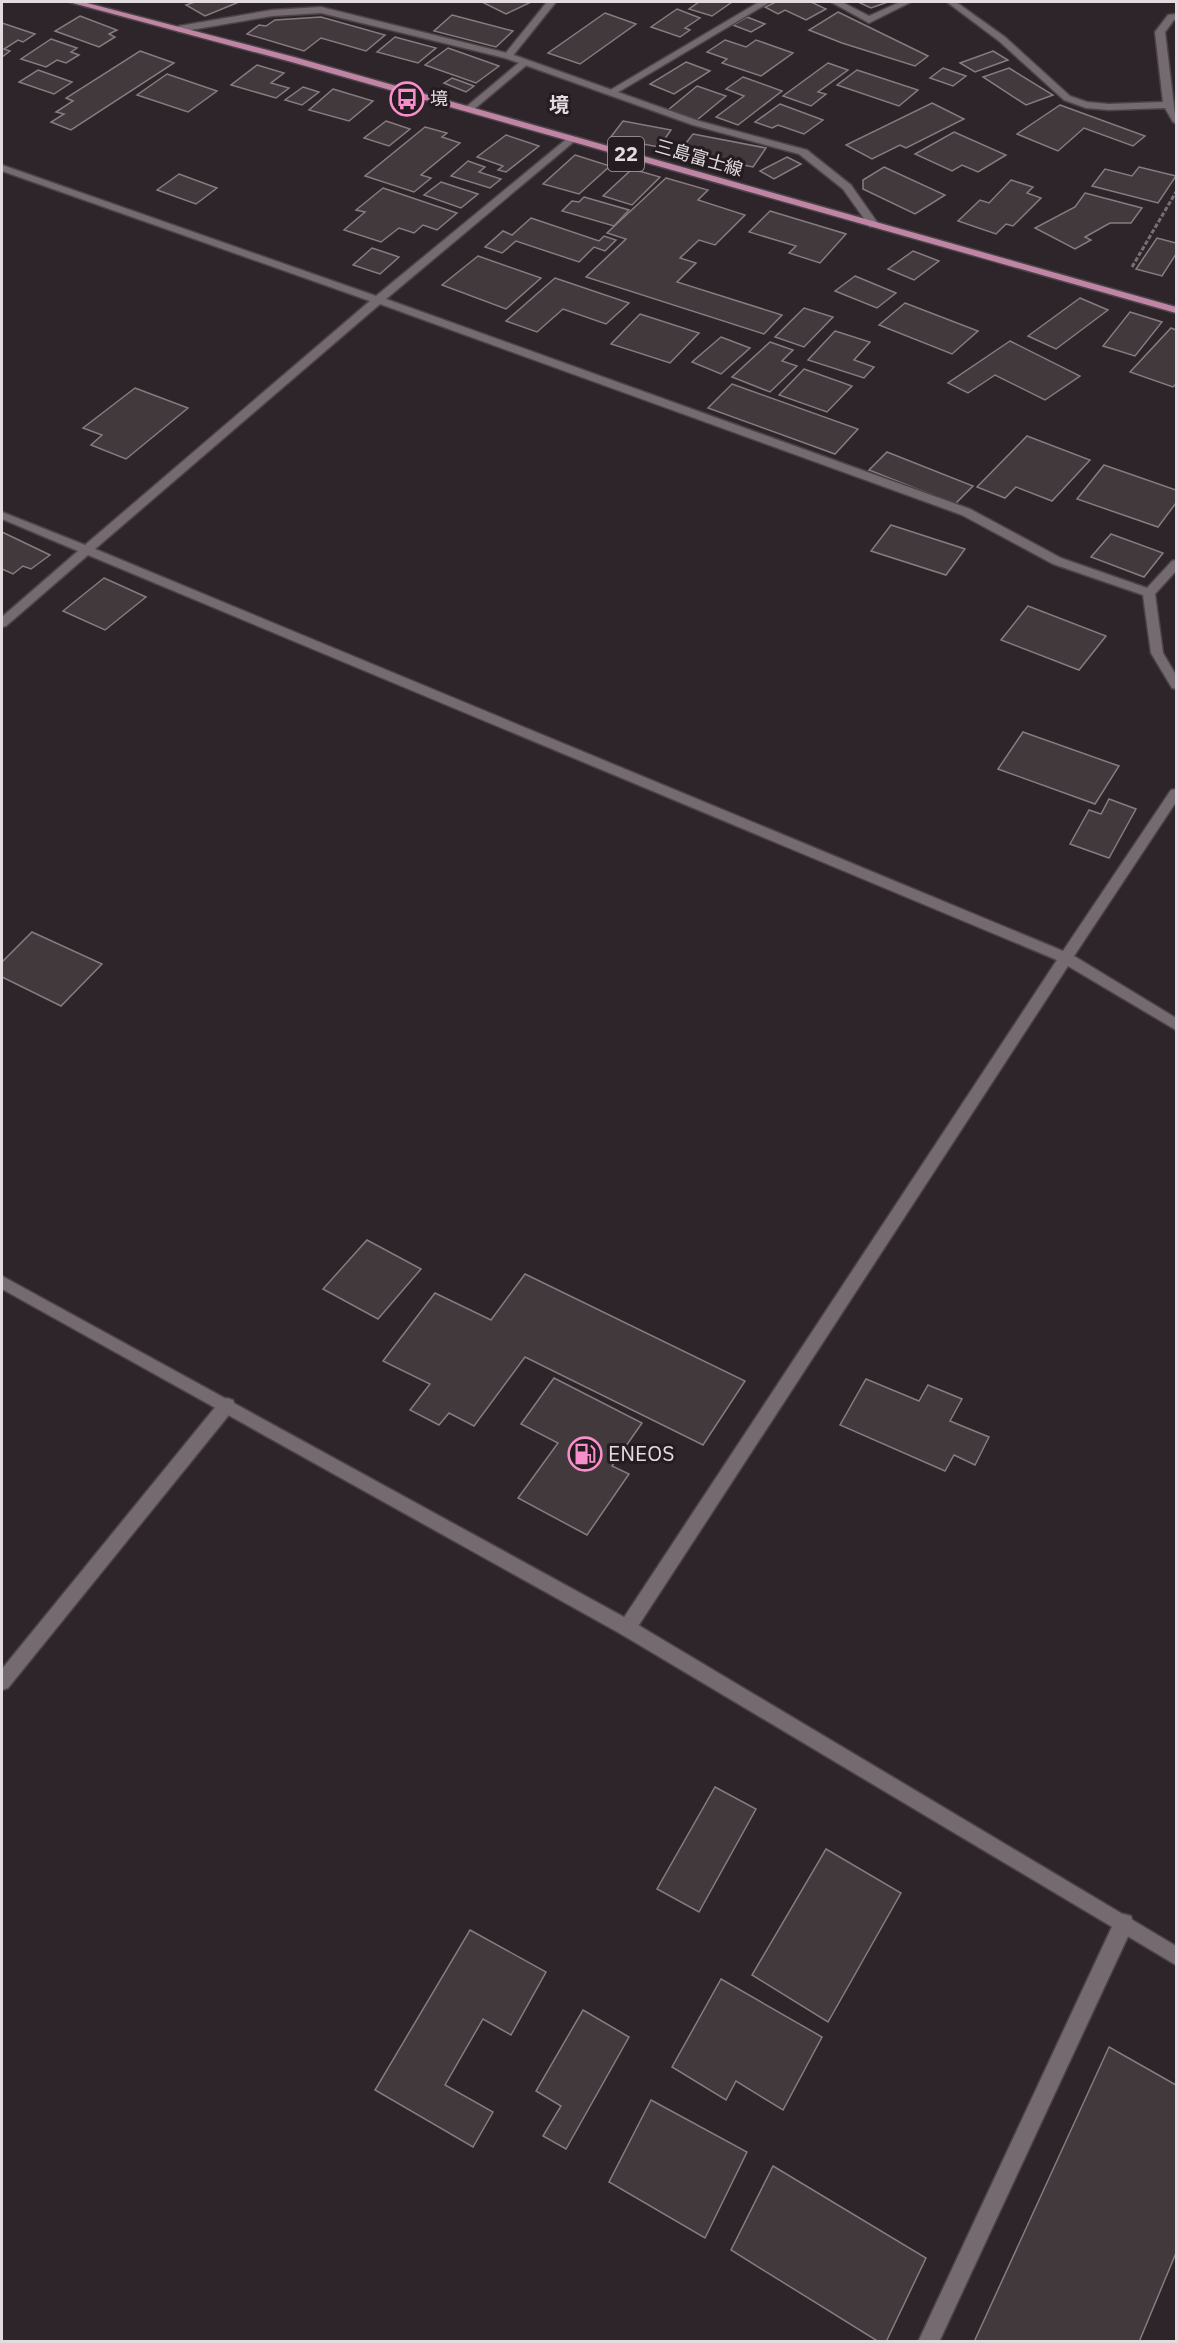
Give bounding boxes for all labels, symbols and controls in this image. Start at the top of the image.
bus stop icon: 境 [389,81,425,117]
place label: 境 [430,87,448,110]
district label: 境 [549,91,569,118]
street label: 三島富士線 [653,134,746,181]
road number: 22 [608,137,644,171]
fuel station icon: ENEOS [567,1436,603,1472]
place label: ENEOS [608,1439,674,1467]

